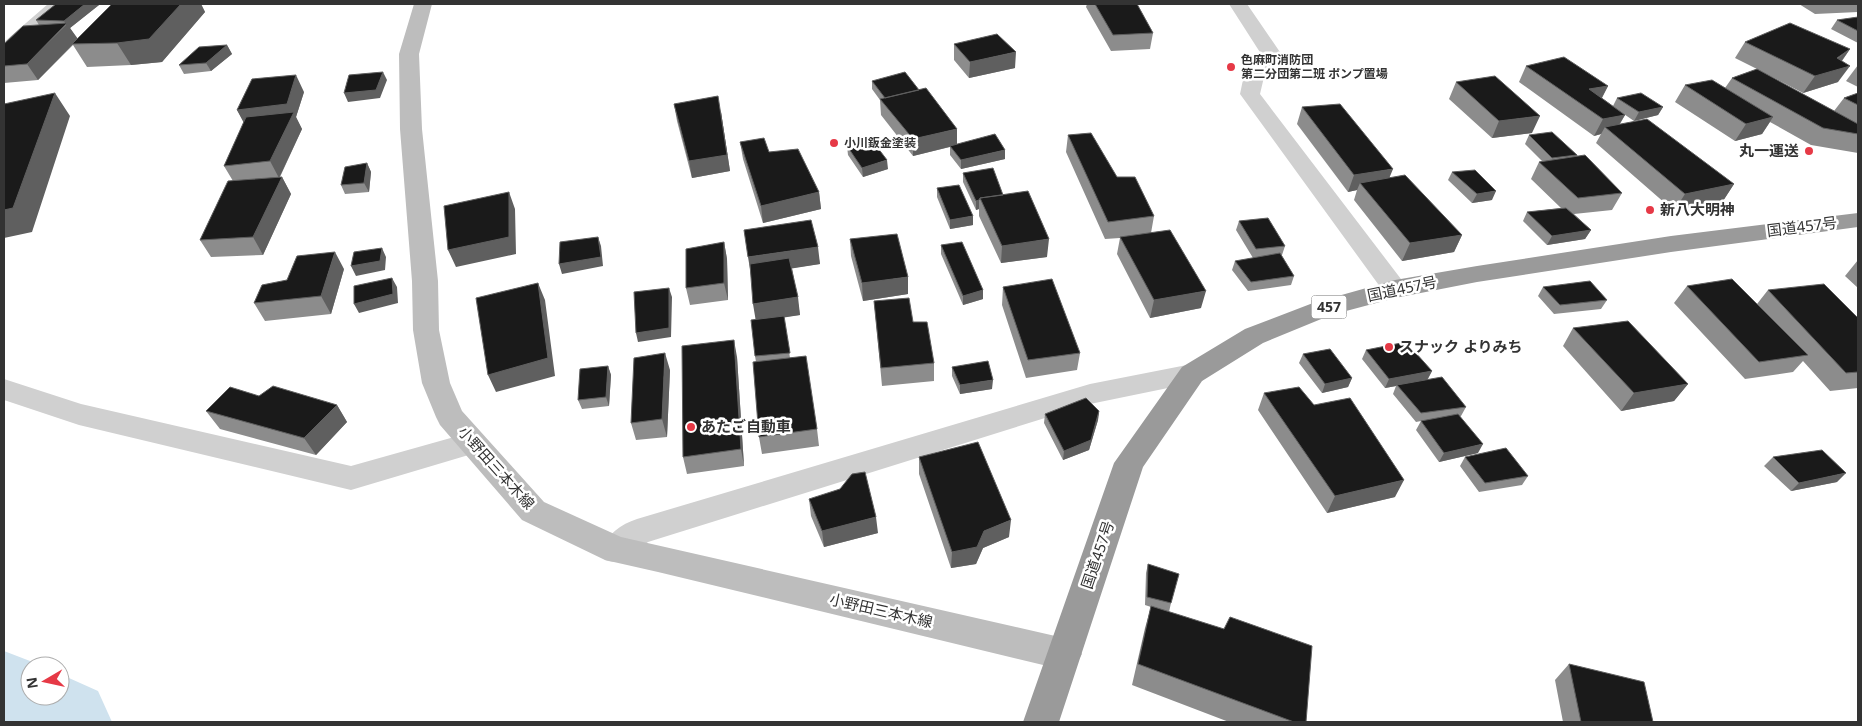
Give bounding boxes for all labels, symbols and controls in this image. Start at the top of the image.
place label: 色麻町消防団 第二分団第二班 ポンプ置場 [1241,51,1388,82]
marker: 色麻町消防団 第二分団第二班 ポンプ置場 [1225,61,1237,73]
place label: 小川鈑金塗装 [844,134,916,151]
marker: 小川鈑金塗装 [828,137,840,149]
place label: 丸一運送 [1739,140,1799,160]
marker: 丸一運送 [1803,145,1815,157]
place label: 新八大明神 [1660,199,1735,219]
marker: 新八大明神 [1644,204,1656,216]
street label: 国道457号 [1766,212,1838,240]
street label: 国道457号 [1365,271,1438,305]
road number: 457 [1312,296,1346,318]
place label: スナック よりみち [1399,336,1523,356]
marker: スナック よりみち [1383,341,1395,353]
place label: あたご自動車 [701,416,791,436]
marker: あたご自動車 [685,421,697,433]
street label: 小野田三本木線 [454,422,539,513]
street label: 国道457号 [1076,518,1118,591]
street label: 小野田三本木線 [828,588,935,632]
north arrow [20,656,70,706]
text: N [21,676,42,690]

